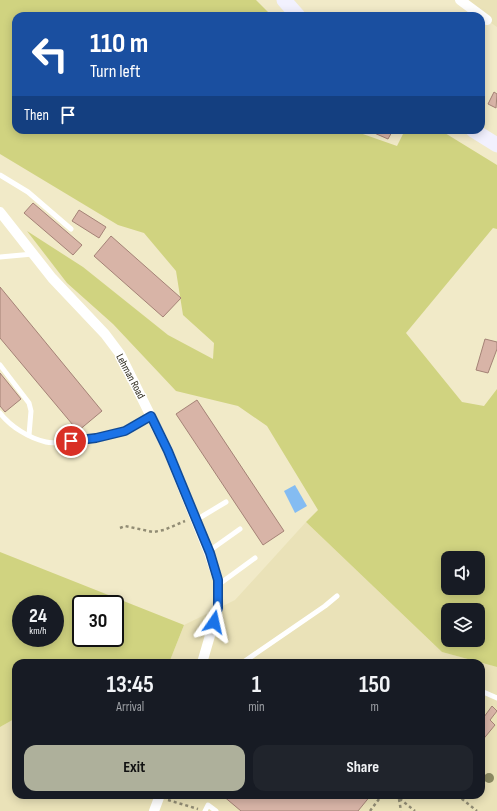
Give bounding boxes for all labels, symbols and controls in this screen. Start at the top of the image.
text: 110 m [90,27,148,60]
icon: left [24,28,76,80]
text: Turn left [90,61,141,82]
icon: arrive [57,104,79,126]
text: Then [24,106,49,125]
street label: Lehman Road [113,351,148,401]
pin [54,424,88,458]
icon: arrive [60,430,82,452]
map controls [441,551,485,647]
button: sound [441,551,485,595]
speed limit sign: 30 [72,595,124,647]
position arrow [193,601,235,643]
button: layers [441,603,485,647]
text: 24 [29,604,47,628]
text: km/h [29,625,47,637]
text: 13:45 [107,670,154,699]
text: 1 [252,670,261,699]
text: 150 [359,670,391,699]
text: Arrival [116,699,144,715]
text: min [248,699,265,715]
text: m [371,699,379,715]
button: Exit [24,745,245,791]
button: Share [253,745,473,791]

